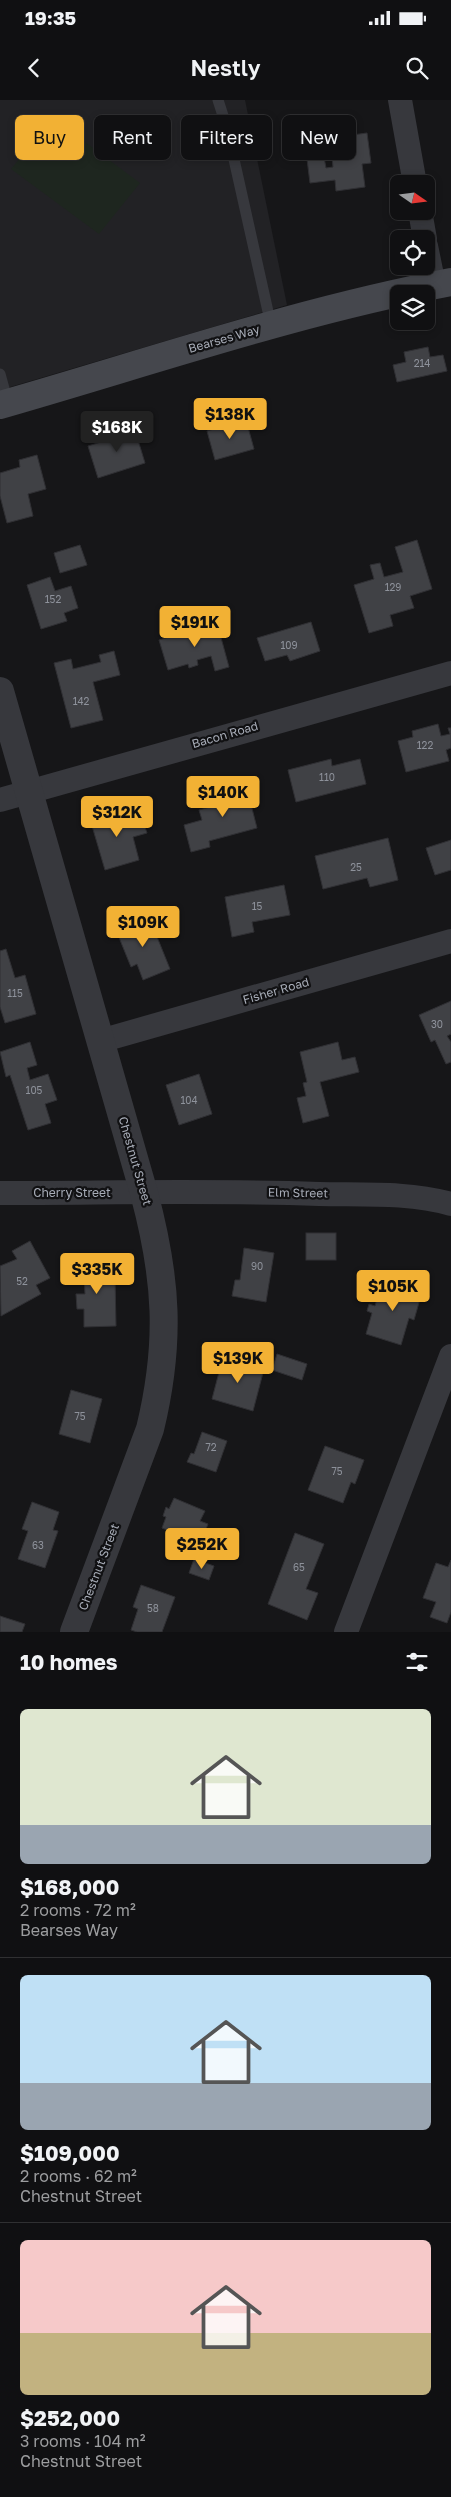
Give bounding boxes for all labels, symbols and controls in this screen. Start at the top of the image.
text: 19:35 [25,6,76,29]
icon: back [20,54,48,82]
text: Nestly [191,54,260,81]
icon: search [403,54,431,82]
chip: Buy [15,115,84,160]
chip: Rent [94,115,171,160]
chip: Filters [181,115,272,160]
chip: New [282,115,356,160]
north arrow [390,175,435,220]
map controls [390,175,435,330]
button: locate [390,230,435,275]
button: layers [390,285,435,330]
street label: Bearses Way [186,321,261,356]
house number: 214 [414,357,430,369]
pin: $138K [195,398,265,440]
text: $138K [205,404,255,424]
pin: $168K [82,410,152,453]
text: $168K [92,417,142,437]
house number: 129 [385,581,401,593]
house number: 152 [45,593,61,605]
pin: $191K [160,606,230,648]
text: $191K [171,612,219,632]
house number: 109 [280,639,298,651]
house number: 142 [73,695,90,707]
street label: Bacon Road [190,718,260,751]
house number: 122 [417,739,433,751]
house number: 110 [319,771,335,783]
pin: $140K [188,776,258,818]
text: $140K [198,782,248,802]
pin: $312K [82,796,152,838]
text: $312K [92,802,142,822]
house number: 25 [350,861,362,873]
house number: 15 [252,900,263,912]
pin: $109K [108,906,178,948]
text: $109K [117,912,169,932]
street label: Fisher Road [241,974,311,1007]
house number: 115 [7,987,23,999]
house number: 30 [431,1018,443,1030]
house number: 105 [26,1084,43,1096]
house number: 104 [180,1094,198,1106]
street label: Chestnut Street [116,1115,155,1207]
street label: Elm Street [268,1184,328,1201]
street label: Cherry Street [33,1185,111,1200]
pin: $335K [62,1252,132,1295]
text: $335K [71,1259,123,1279]
house number: 90 [251,1260,263,1272]
pin: $105K [358,1270,428,1312]
house number: 52 [16,1275,28,1287]
text: $105K [368,1276,418,1296]
pin: $139K [203,1342,273,1384]
text: $139K [213,1348,263,1368]
house number: 75 [74,1410,86,1422]
house number: 72 [205,1441,217,1453]
house number: 75 [331,1465,343,1477]
street label: Chestnut Street [75,1521,122,1612]
pin: $252K [167,1528,237,1570]
text: $252K [176,1534,228,1554]
house number: 63 [32,1539,44,1551]
house number: 65 [293,1561,305,1573]
house number: 58 [147,1602,159,1614]
icon: filters [403,1648,431,1676]
text: 10 homes [20,1649,118,1675]
icon: home [181,1742,271,1832]
text: $168,000 [20,1874,119,1900]
text: 2 rooms · 72 m² [20,1900,136,1920]
text: Bearses Way [20,1920,118,1940]
icon: home [181,2007,271,2097]
text: $109,000 [20,2140,120,2166]
text: 2 rooms · 62 m² [20,2166,137,2186]
text: Chestnut Street [20,2186,142,2206]
icon: home [181,2272,271,2362]
text: $252,000 [20,2405,120,2431]
text: 3 rooms · 104 m² [20,2431,145,2451]
text: Chestnut Street [20,2451,142,2471]

